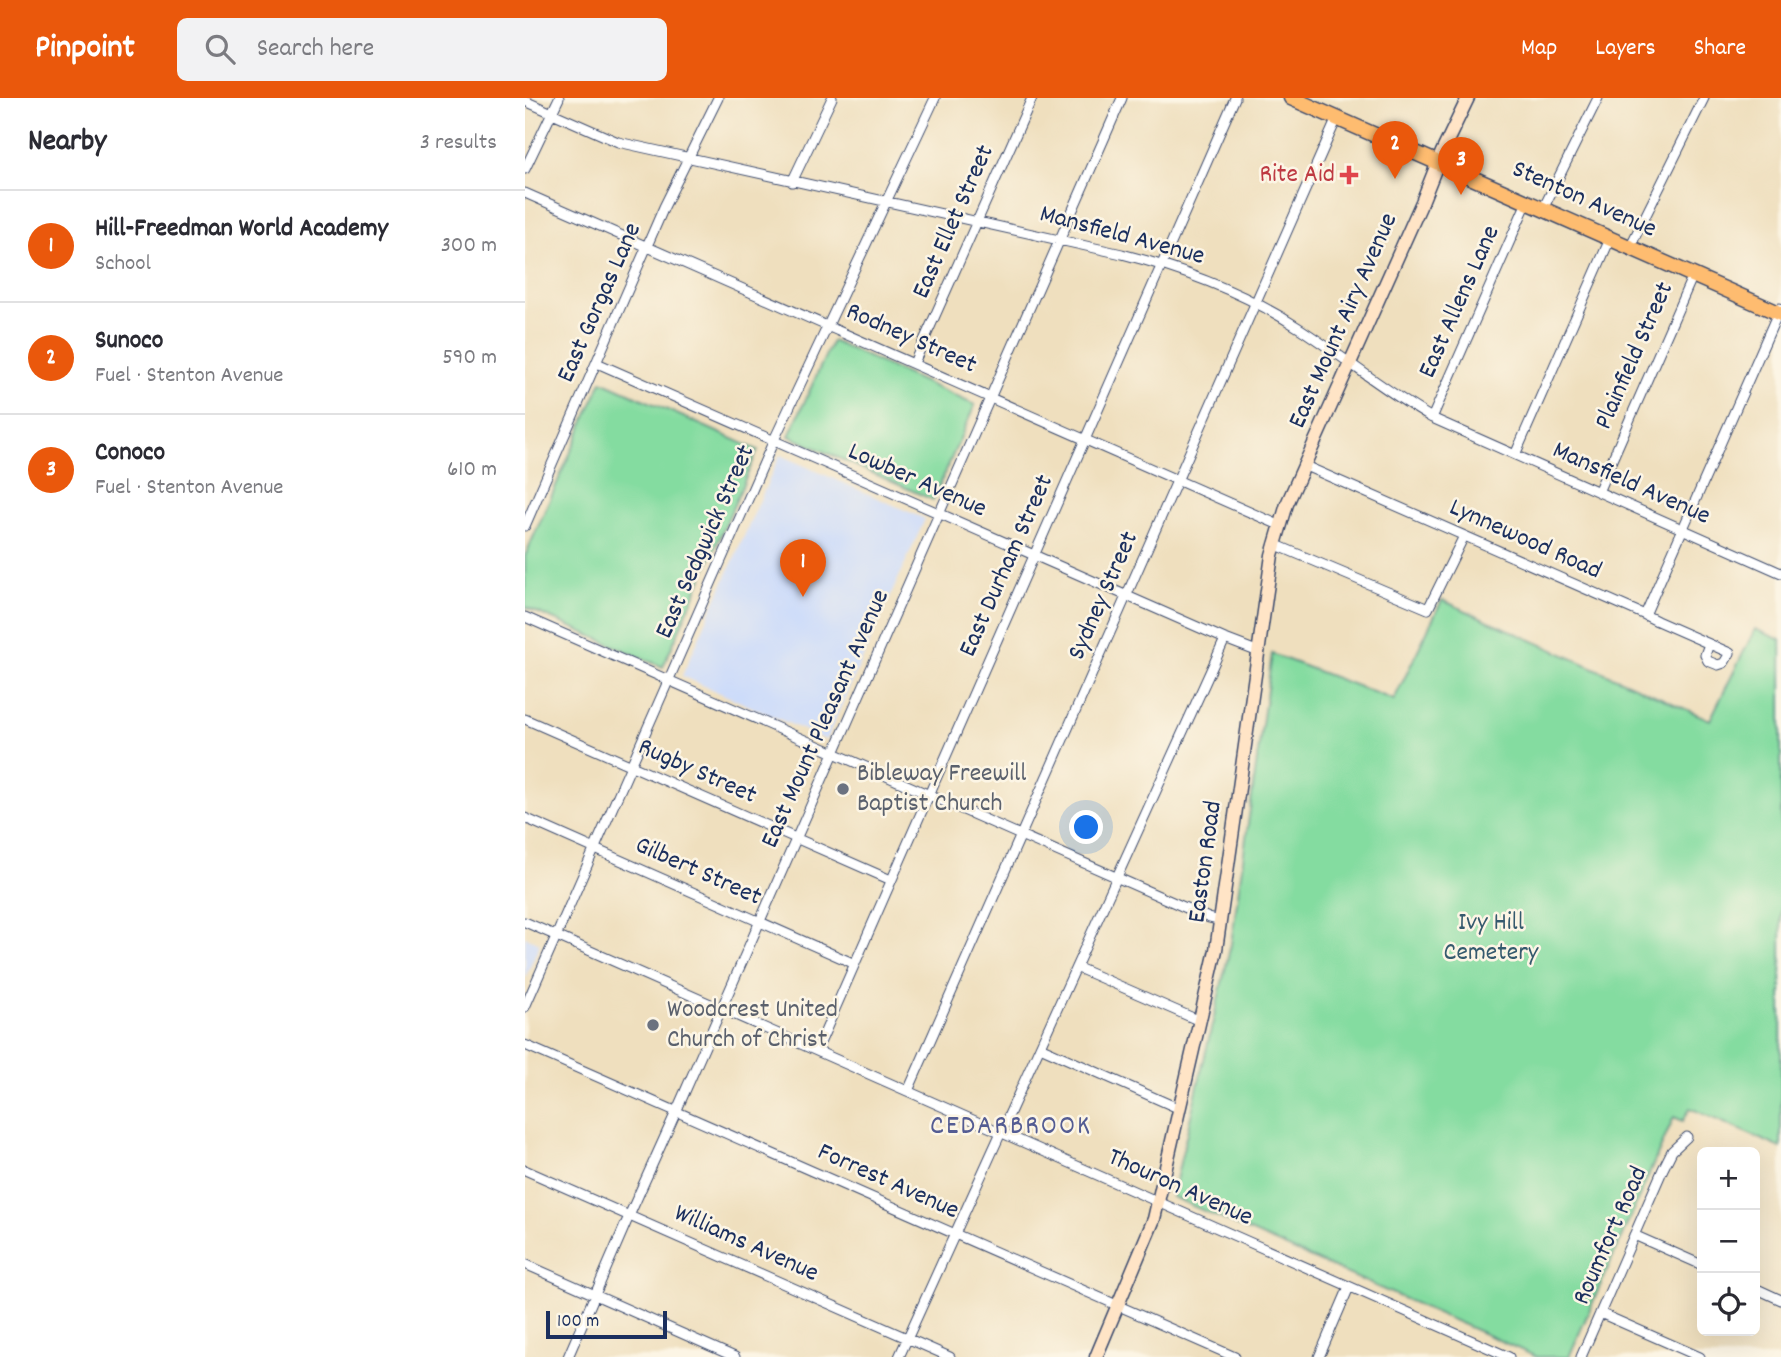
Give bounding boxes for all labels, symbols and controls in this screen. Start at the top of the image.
search box [177,18,667,81]
text: Pinpoint [35,26,135,73]
icon: search [201,30,239,68]
text: Search here [257,31,374,68]
text: Map [1521,32,1557,66]
text: Layers [1595,32,1656,66]
text: Share [1694,32,1746,66]
pin: 2 [1372,121,1418,179]
text: Nearby [28,122,106,165]
text: 3 results [420,127,497,160]
pin: 3 [1438,137,1484,195]
street label: East Ellet Street [904,139,1005,305]
street label: Stenton Avenue [1506,152,1662,248]
place label: Rite Aid [1259,157,1335,194]
marker: Rite Aid [1341,167,1357,183]
street label: Mansfield Avenue [1035,196,1209,276]
street label: East Mount Airy Avenue [1280,207,1408,435]
text: Hill-Freedman World Academy [95,211,388,248]
street label: East Gorgas Lane [548,217,652,389]
street label: East Allens Lane [1410,220,1510,384]
text: 1 [48,230,54,263]
text: 300 m [441,230,497,263]
text: School [95,248,151,281]
street label: Plainfield Street [1586,276,1684,436]
street label: Rodney Street [840,294,983,384]
text: Sunoco [95,323,163,360]
text: 2 [46,342,56,375]
text: 590 m [442,342,497,375]
text: Fuel · Stenton Avenue [95,360,284,393]
street label: Mansfield Avenue [1546,433,1716,535]
street label: Lowber Avenue [842,434,992,528]
text: Conoco [95,435,165,472]
street label: East Sedgwick Street [647,439,766,645]
text: 3 [46,454,56,487]
text: 610 m [447,454,497,487]
street label: East Durham Street [950,469,1064,663]
text: Fuel · Stenton Avenue [95,472,284,505]
street label: Lynnewood Road [1443,490,1607,590]
street label: Sydney Street [1059,525,1149,666]
pin: 1 [780,539,826,597]
street label: East Mount Pleasant Avenue [752,584,900,854]
street label: Rugby Street [632,729,763,815]
place label: Bibleway Freewill Baptist Church [857,756,1026,823]
marker: Bibleway Freewill Baptist Church [835,781,851,797]
street label: Easton Road [1179,799,1233,925]
your location [1069,810,1103,844]
street label: Gilbert Street [629,828,768,917]
park label: Ivy Hill Cemetery [1444,905,1539,972]
place label: Woodcrest United Church of Christ [667,992,838,1059]
marker: Woodcrest United Church of Christ [645,1017,661,1033]
district label: CEDARBROOK [930,1108,1092,1148]
street label: Forrest Avenue [811,1134,965,1230]
street label: Thouron Avenue [1101,1139,1259,1237]
map controls [1697,1147,1760,1336]
button: + [1697,1147,1760,1210]
street label: Roumfort Road [1564,1161,1658,1311]
street label: Williams Avenue [668,1196,824,1292]
button: − [1697,1210,1760,1273]
button: locate [1697,1273,1760,1336]
scale bar [546,1308,667,1340]
text: 100 m [557,1309,599,1336]

